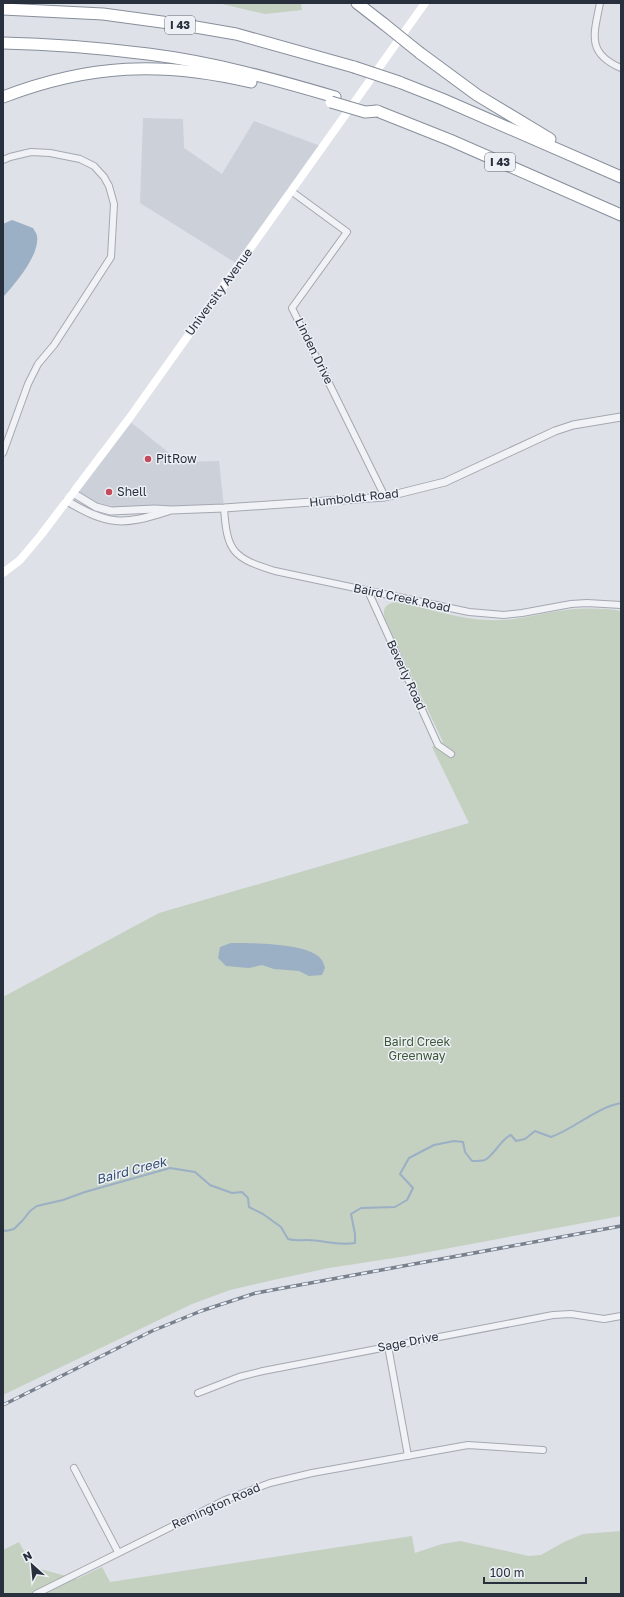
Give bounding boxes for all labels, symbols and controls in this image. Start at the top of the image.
road number: I 43 [165,16,195,34]
road number: I 43 [485,153,515,171]
street label: University Avenue [182,245,255,338]
street label: Linden Drive [292,315,337,386]
place label: PitRow [156,451,197,466]
marker: PitRow [143,454,153,464]
place label: Shell [117,484,147,499]
street label: Humboldt Road [308,485,399,510]
marker: Shell [104,487,114,497]
street label: Baird Creek Road [352,580,452,615]
street label: Beverly Road [384,637,429,712]
park label: Baird Creek Greenway [384,1034,450,1063]
water label: Baird Creek [94,1153,169,1187]
street label: Sage Drive [376,1328,440,1355]
street label: Remington Road [169,1479,262,1532]
north arrow [12,1545,52,1585]
text: N [21,1548,34,1563]
scale bar [484,1559,586,1585]
text: 100 m [490,1565,524,1580]

